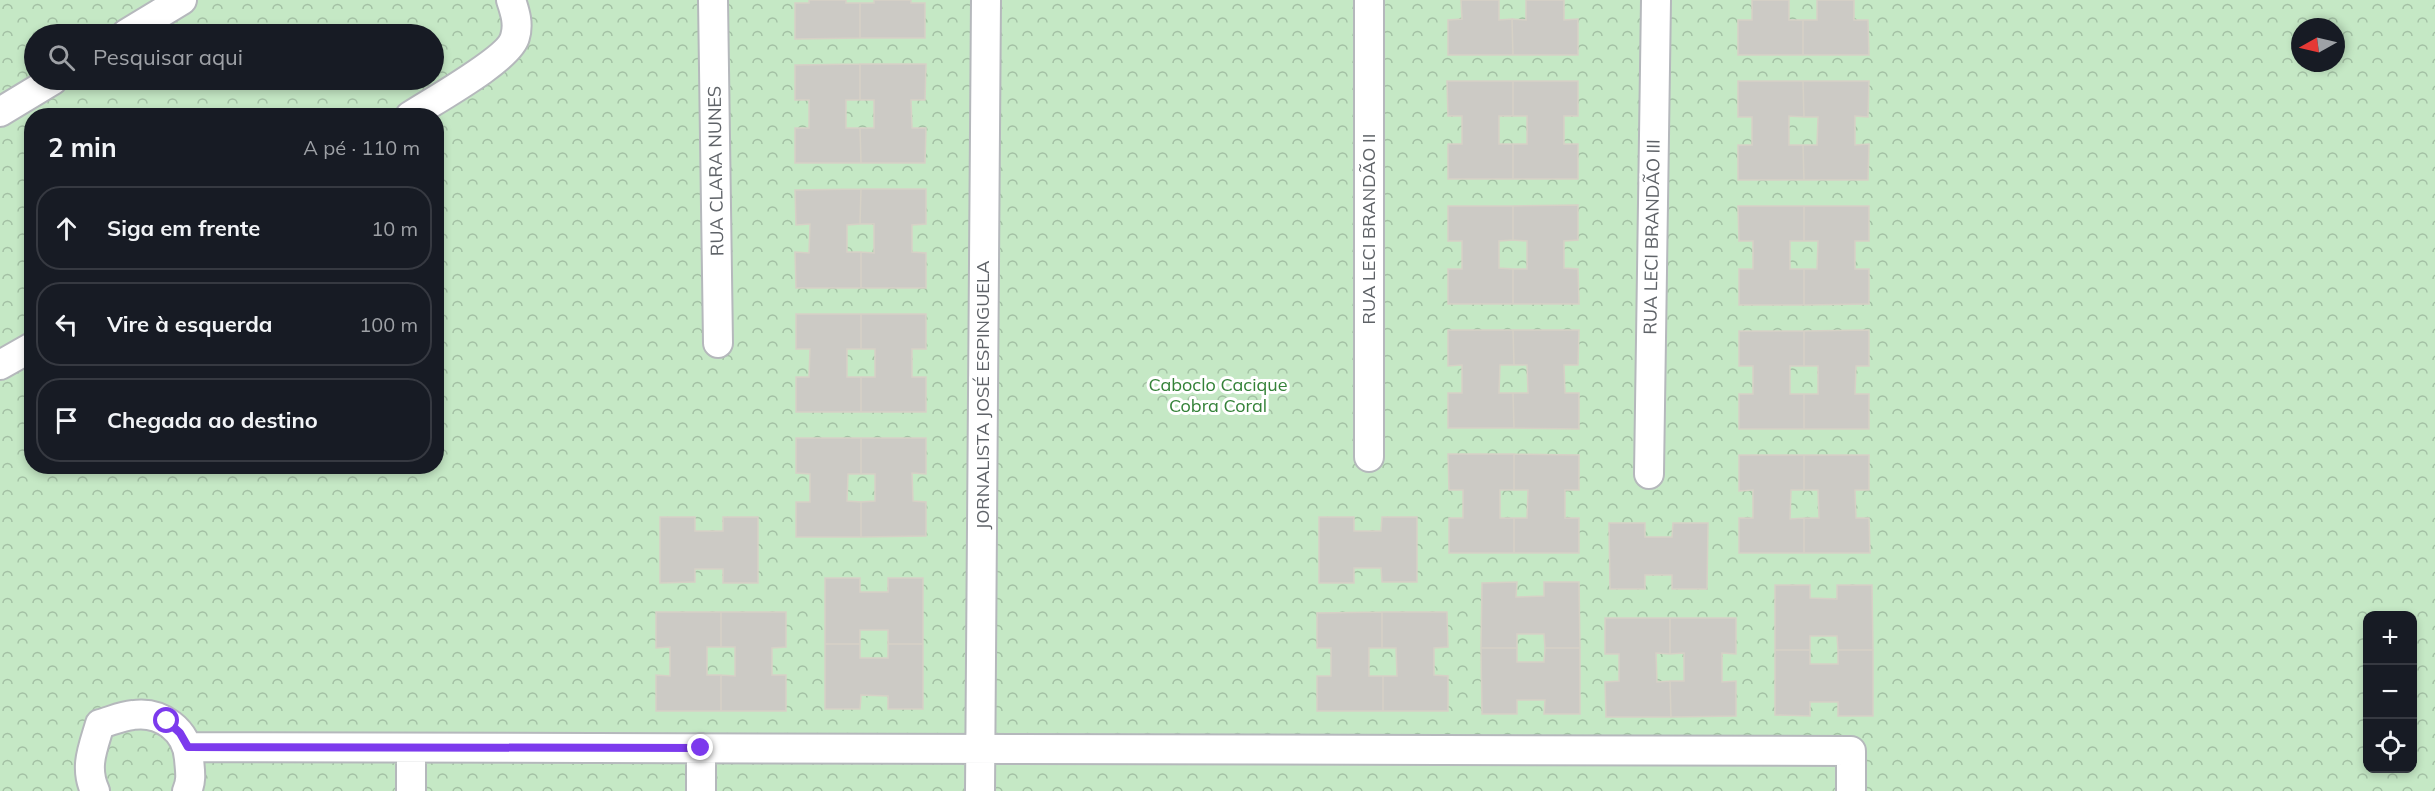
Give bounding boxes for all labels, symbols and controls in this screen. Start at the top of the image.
north arrow [2291,18,2345,72]
search box [24,24,444,90]
icon: search [45,41,78,74]
text: Pesquisar aqui [93,43,243,71]
street label: RUA CLARA NUNES [703,86,728,256]
text: 2 min [48,131,117,164]
street label: RUA LECI BRANDÃO II [1357,134,1380,324]
text: A pé · 110 m [303,135,420,160]
street label: RUA LECI BRANDÃO III [1638,139,1665,335]
icon: ahead [50,212,83,245]
text: Siga em frente [107,214,260,242]
text: 10 m [371,216,418,241]
street label: JORNALISTA JOSÉ ESPINGUELA [971,260,994,530]
icon: left [50,308,83,341]
text: Vire à esquerda [107,310,272,338]
text: 100 m [359,312,418,337]
park label: Caboclo Cacique Cobra Coral [1148,373,1288,417]
icon: arrive [50,404,83,437]
text: Chegada ao destino [107,406,318,434]
map controls [2363,611,2417,773]
button: + [2363,611,2417,665]
button: − [2363,665,2417,719]
route start [153,707,179,733]
button: locate [2363,719,2417,773]
route end [687,734,713,760]

